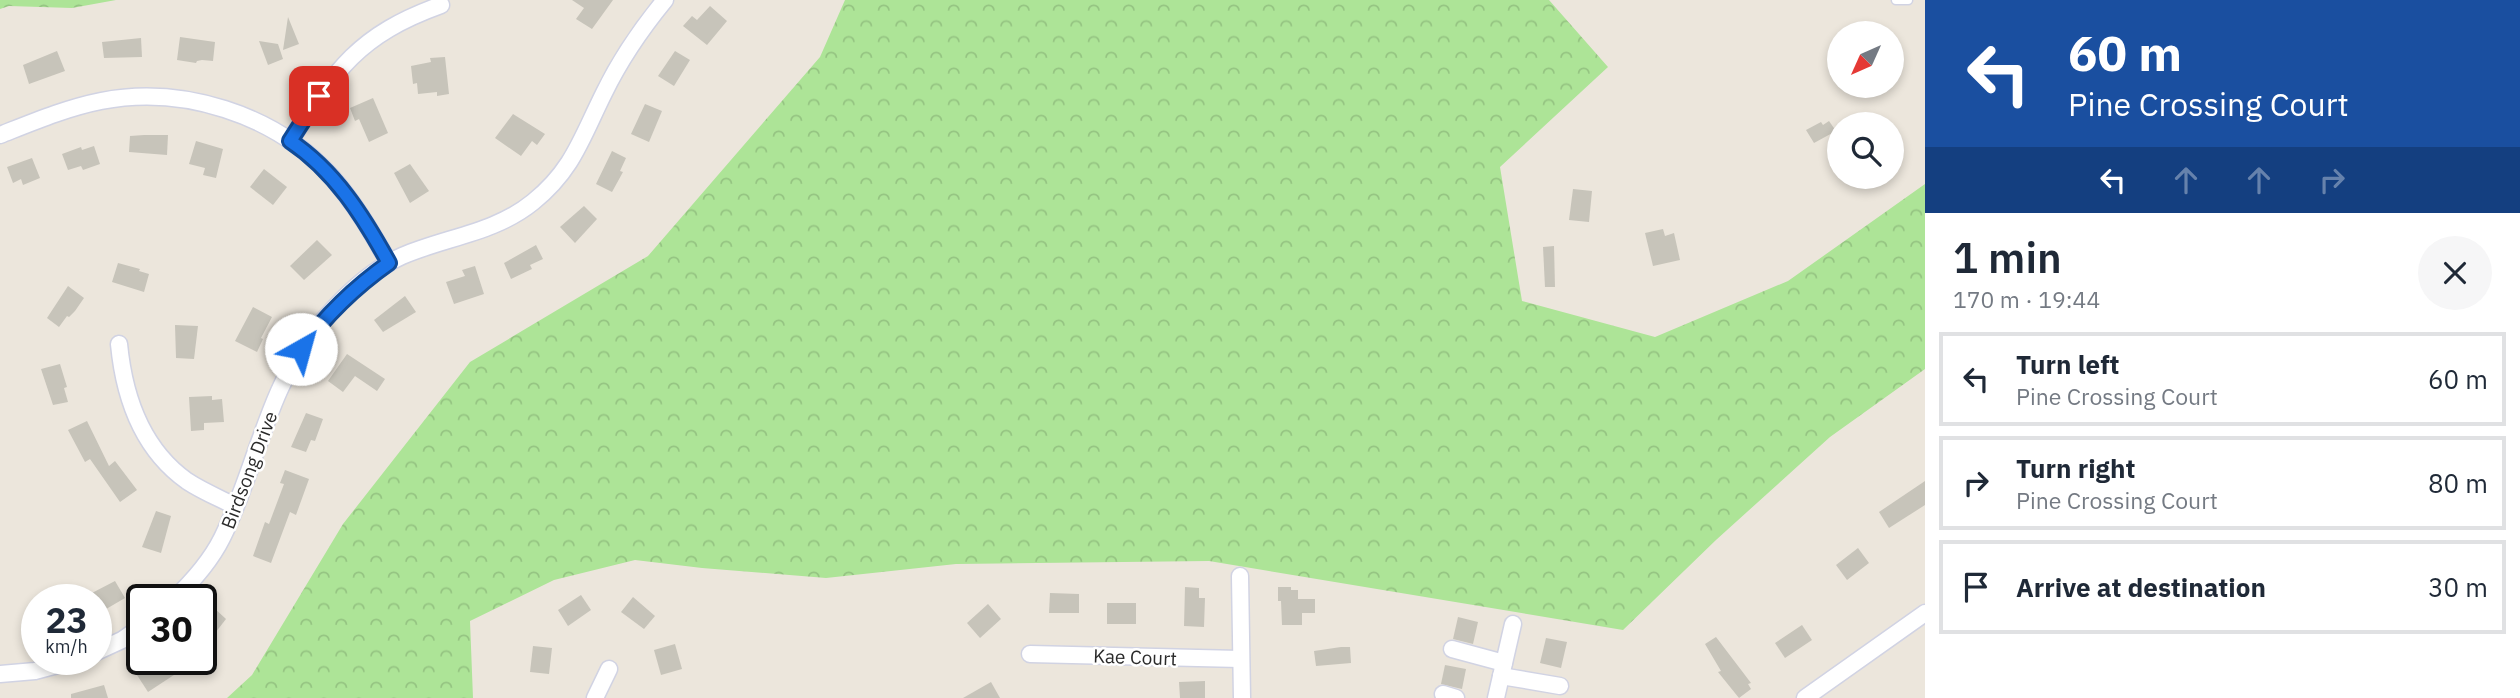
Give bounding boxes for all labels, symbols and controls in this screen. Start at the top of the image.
north arrow [1827,21,1904,98]
map controls [1827,21,1904,189]
text: 60 m [2068,21,2182,84]
icon: left [1953,28,2044,119]
pin [289,66,349,126]
icon: arrive [300,77,338,115]
text: Pine Crossing Court [2068,83,2349,125]
button: search [1827,112,1904,189]
icon: left [2094,161,2132,199]
icon: ahead [2167,161,2205,199]
icon: ahead [2240,161,2278,199]
icon: right [2313,161,2351,199]
text: 1 min [1953,230,2062,285]
button: close [2418,236,2492,310]
text: 170 m · 19:44 [1953,284,2100,314]
position arrow [264,312,338,386]
text: Turn left [2016,347,2119,381]
icon: left [1957,360,1995,398]
text: 60 m [2428,362,2488,396]
text: Pine Crossing Court [2016,381,2218,411]
street label: Birdsong Drive [216,408,282,532]
text: Turn right [2016,451,2135,485]
icon: right [1957,464,1995,502]
text: 80 m [2428,466,2488,500]
text: Pine Crossing Court [2016,485,2218,515]
icon: arrive [1957,568,1995,606]
text: Arrive at destination [2016,570,2266,604]
text: 30 m [2428,570,2488,604]
speed limit sign: 30 [126,584,217,675]
text: 23 [45,597,88,643]
text: km/h [45,635,88,658]
street label: Kae Court [1093,644,1177,670]

